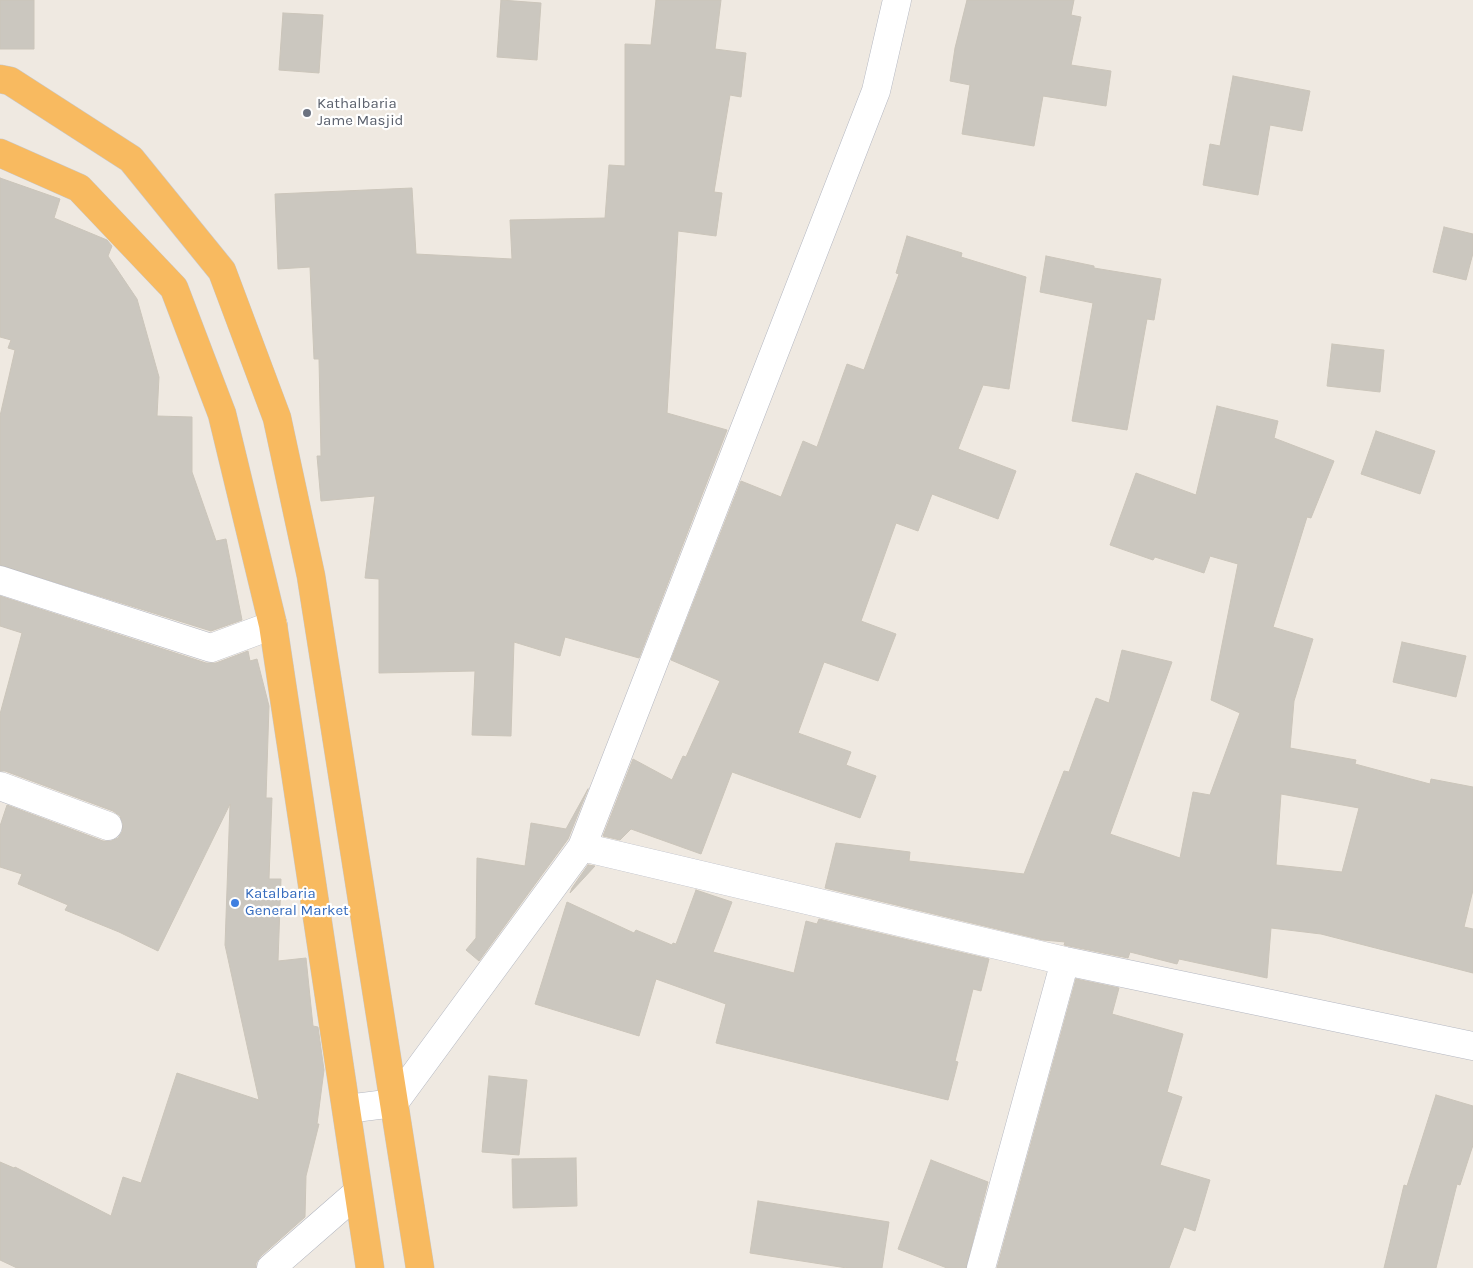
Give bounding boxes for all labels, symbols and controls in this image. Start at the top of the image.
place label: Kathalbaria Jame Masjid [317,95,404,130]
marker: Kathalbaria Jame Masjid [301,107,313,119]
place label: Katalbaria General Market [245,885,349,920]
marker: Katalbaria General Market [229,897,241,909]

